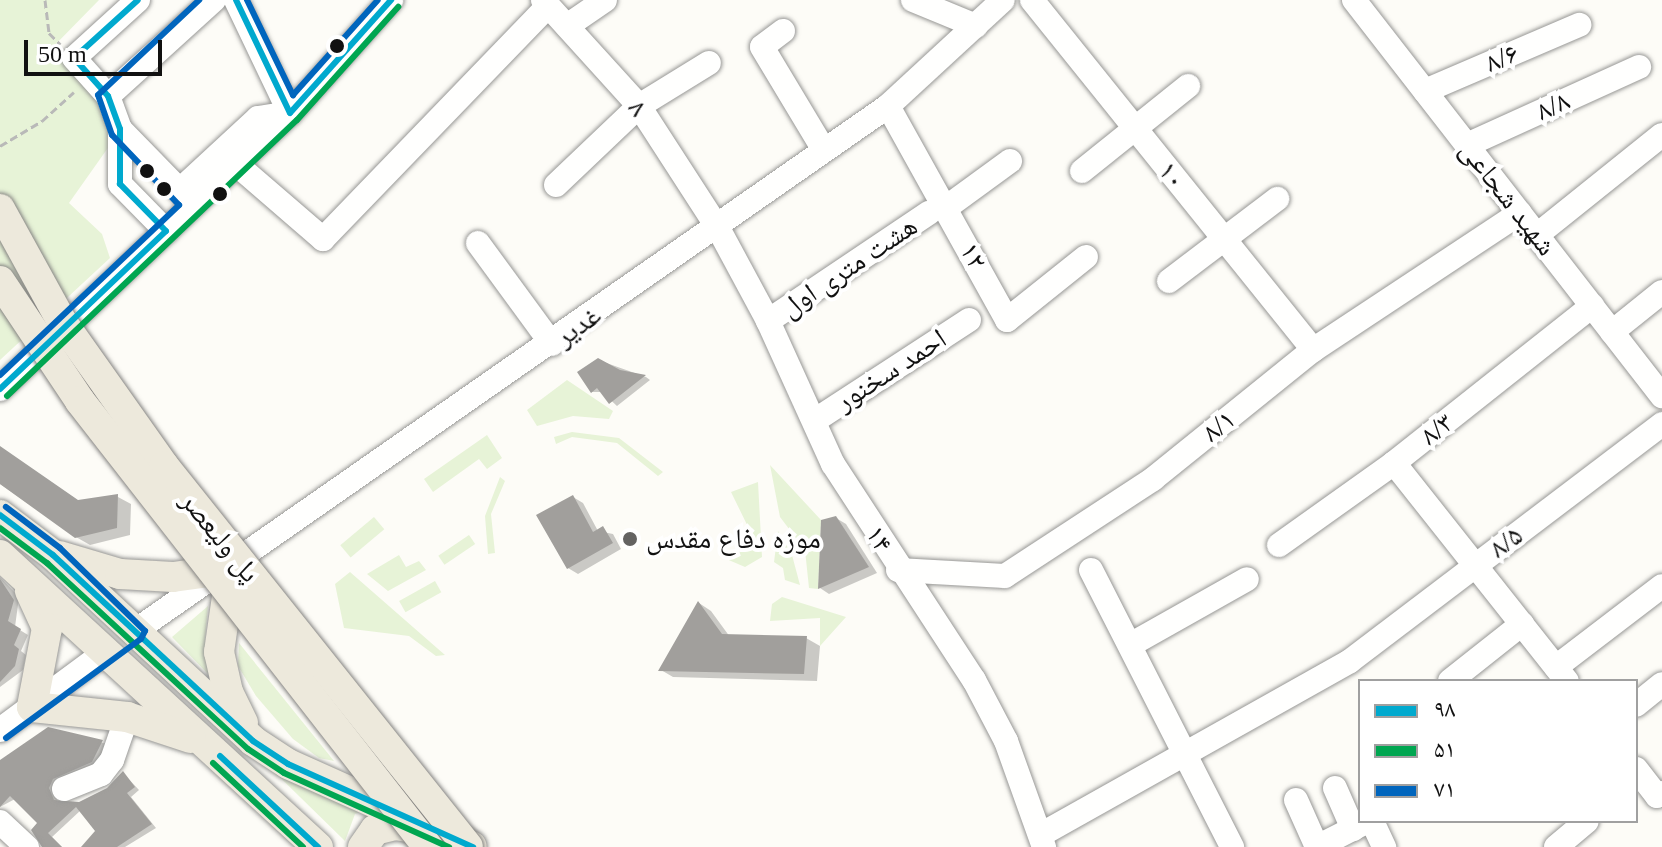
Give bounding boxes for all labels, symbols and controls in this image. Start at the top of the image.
scale bar [28,24,166,74]
street label: ۸/۶ [1480,36,1524,80]
unlabelled marker [329,38,345,54]
text: 50 m [38,41,87,67]
street label: ۸/۸ [1531,84,1575,128]
street label: ۸ [621,93,655,123]
street label: شهید شجاعی [1453,134,1563,262]
street label: ۱۰ [1151,155,1193,195]
unlabelled marker [139,163,155,179]
unlabelled marker [156,181,172,197]
unlabelled marker [212,186,228,202]
street label: هشت متری اول [774,209,924,325]
street label: ۱۲ [952,237,994,275]
street label: غدیر [549,298,607,354]
street label: احمد سخنور [829,322,953,418]
street label: ۸/۱ [1196,403,1242,449]
street label: ۸/۳ [1414,406,1460,452]
street label: پل ولیعصر [173,485,267,589]
street label: ۸/۵ [1483,519,1529,565]
street label: ۱۴ [858,520,900,558]
place label: موزه دفاع مقدس [646,522,821,556]
marker: موزه دفاع مقدس [621,530,639,548]
legend [1358,679,1638,823]
text: ۹۸ [1434,696,1456,722]
text: ۵۱ [1434,736,1456,762]
text: ۷۱ [1434,776,1456,802]

